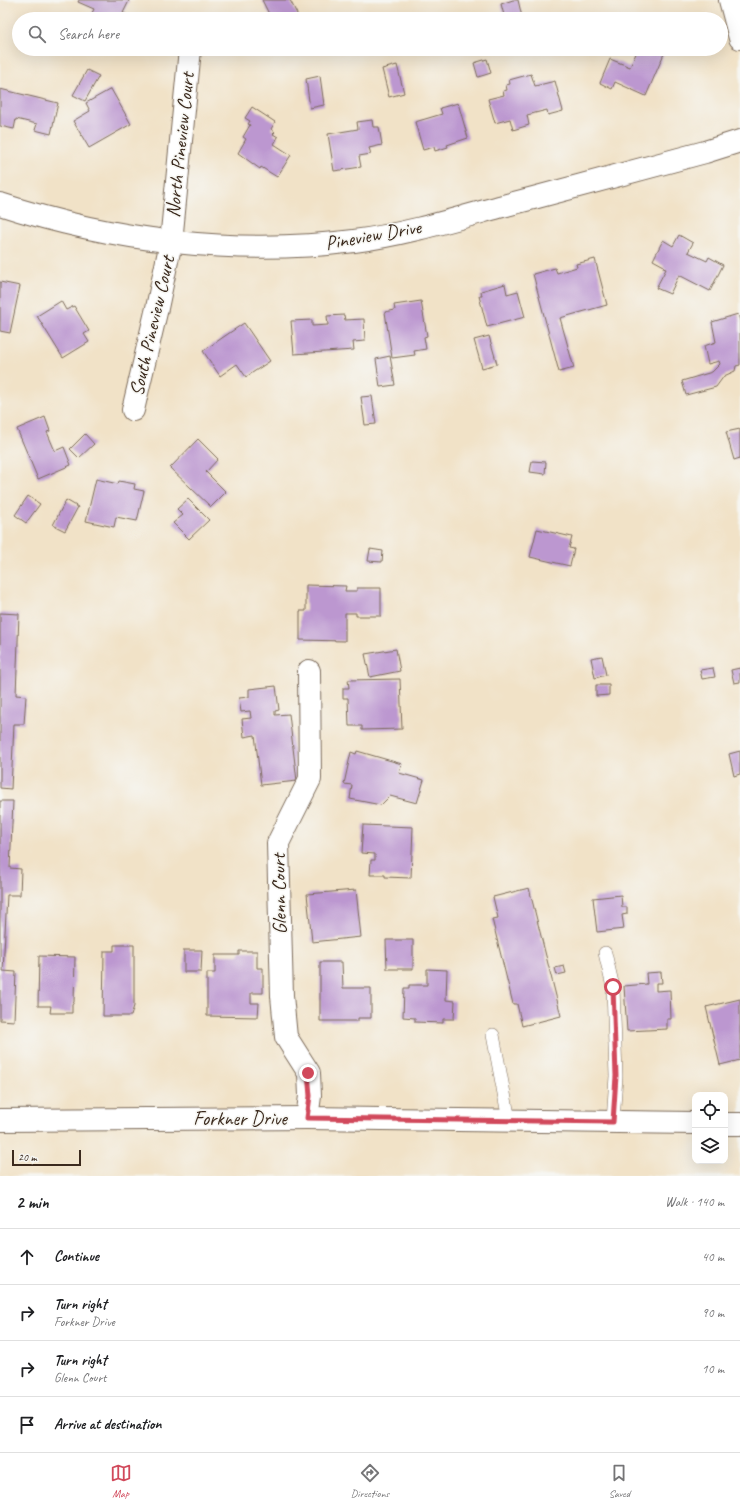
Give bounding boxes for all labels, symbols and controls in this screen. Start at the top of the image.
search box [12,12,728,56]
icon: search [26,23,48,45]
text: Search here [58,25,119,44]
street label: North Pineview Court [160,69,200,219]
street label: Pineview Drive [323,214,424,256]
street label: South Pineview Court [124,251,181,398]
street label: Glenn Court [266,851,292,935]
route start [604,978,622,996]
route end [299,1064,317,1082]
map controls [692,1092,728,1164]
button: locate [692,1092,728,1128]
street label: Forkner Drive [193,1106,288,1131]
button: layers [692,1128,728,1164]
scale bar [12,1148,81,1167]
text: 20 m [18,1150,37,1164]
text: 2 min [16,1192,49,1213]
text: Walk · 140 m [665,1194,724,1210]
icon: ahead [16,1246,38,1268]
text: Continue [54,1247,99,1266]
text: 40 m [702,1249,724,1265]
text: Turn right [54,1295,107,1314]
icon: right [16,1302,38,1324]
text: 90 m [702,1305,724,1321]
text: Forkner Drive [54,1314,115,1330]
text: Turn right [54,1351,107,1370]
icon: right [16,1358,38,1380]
text: 10 m [702,1361,724,1377]
text: Glenn Court [54,1370,106,1386]
icon: arrive [16,1414,38,1436]
text: Arrive at destination [54,1415,161,1434]
tab: Map [110,1462,132,1500]
tab: Directions [351,1462,389,1500]
tab: Saved [608,1462,630,1500]

